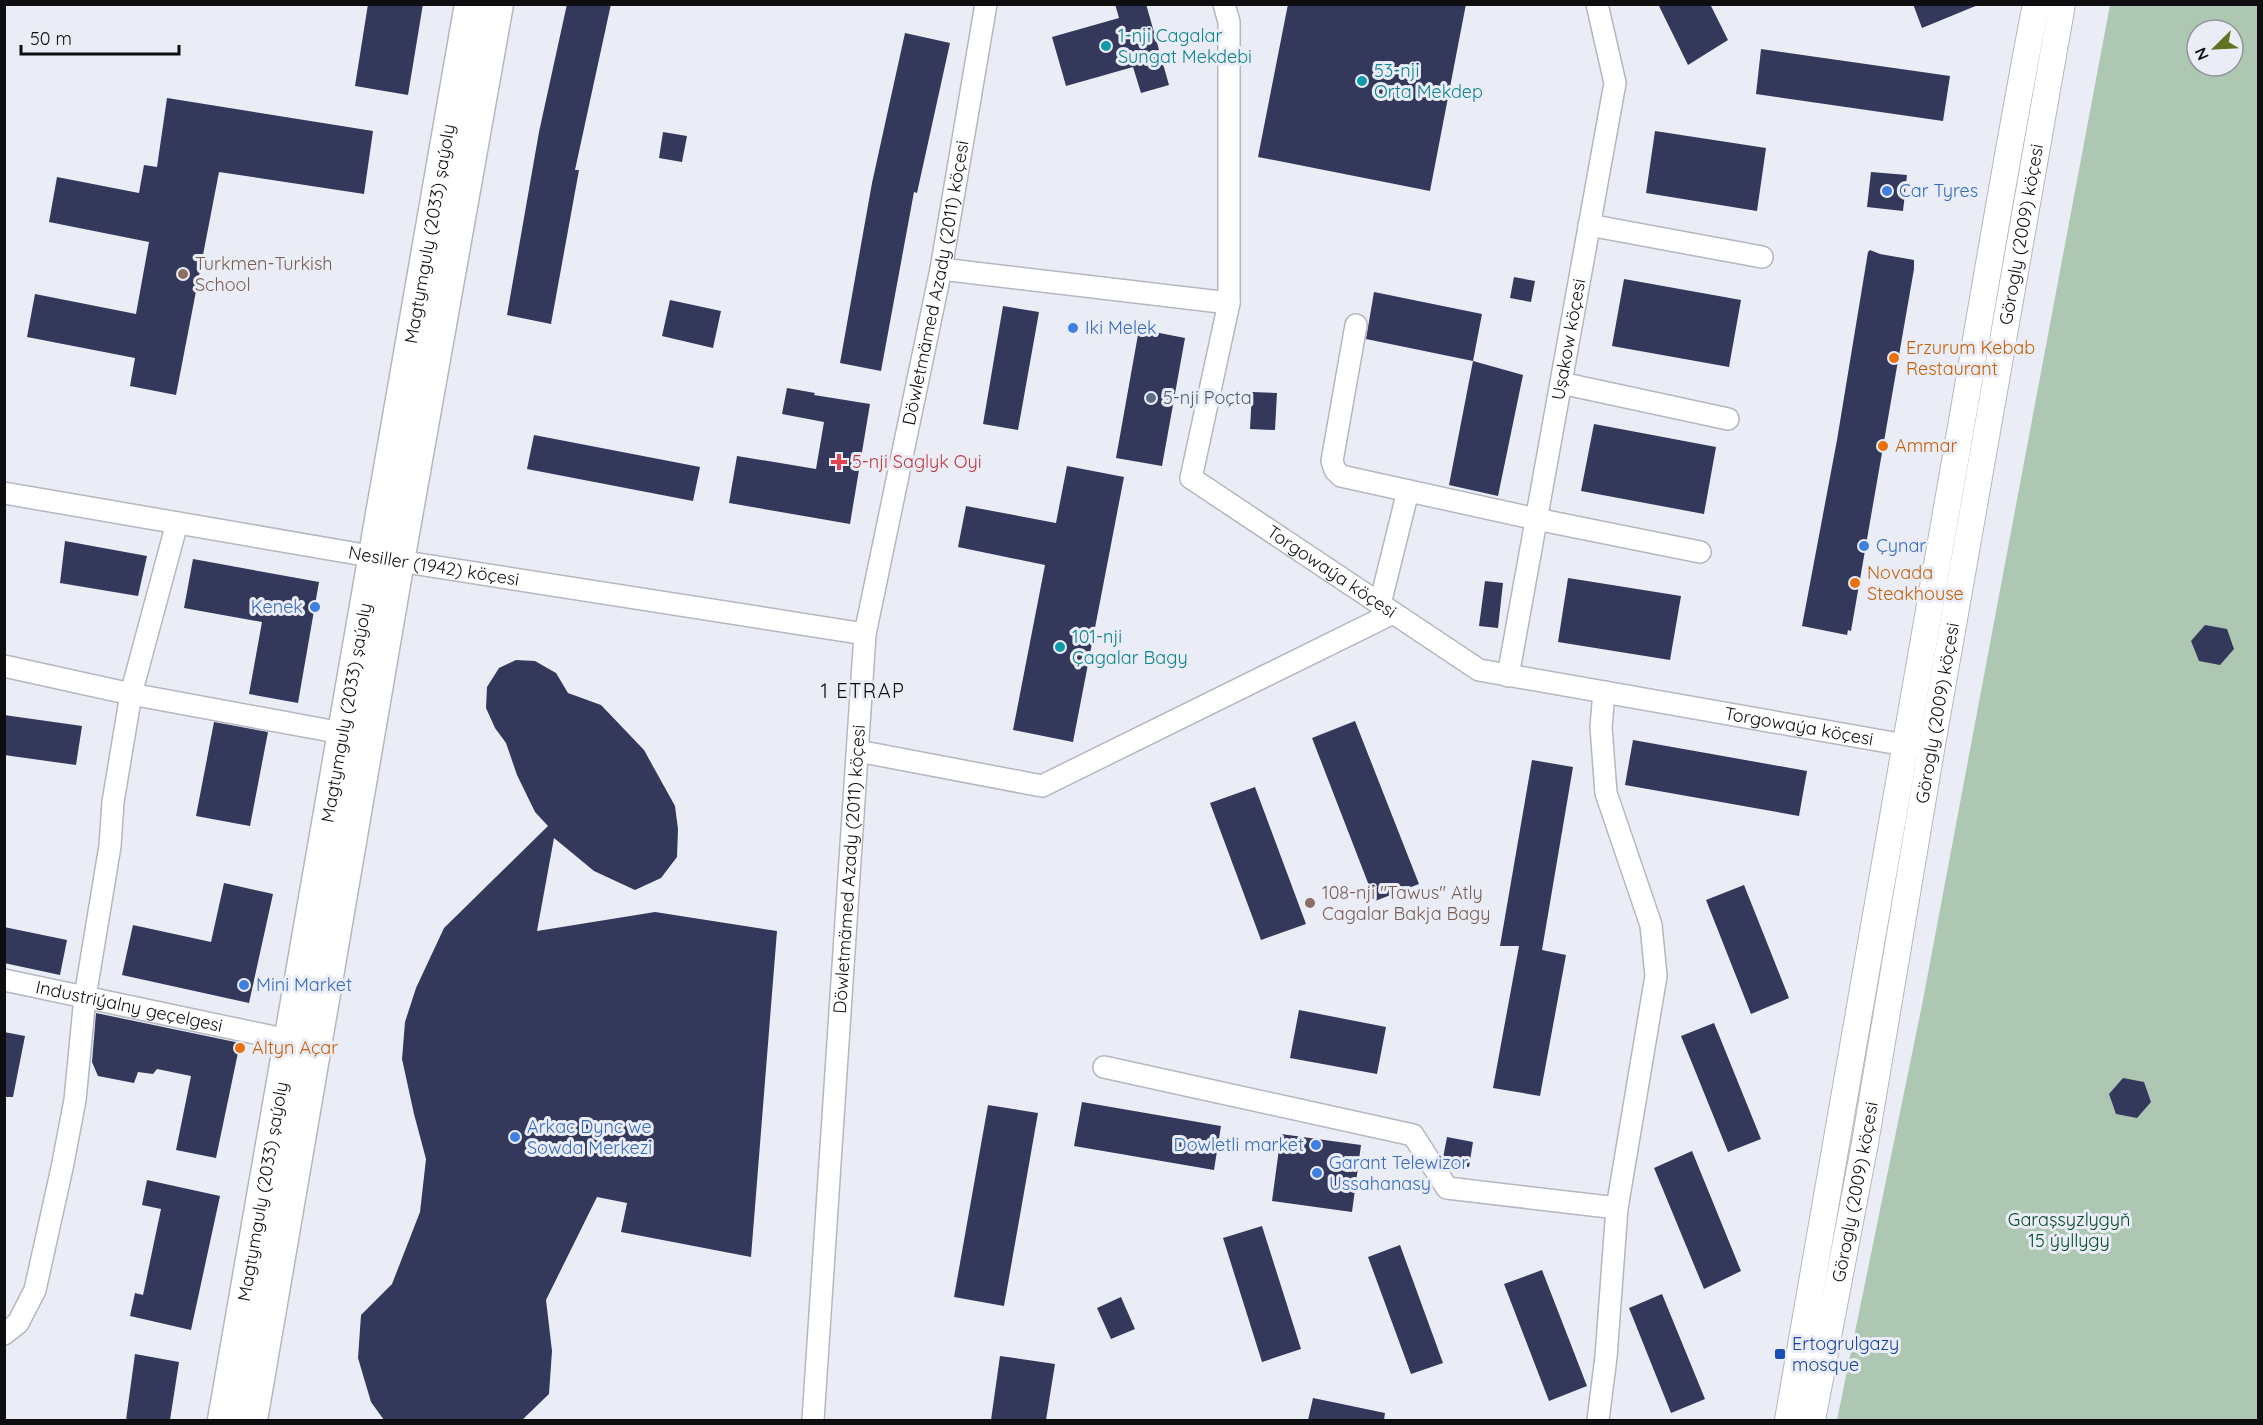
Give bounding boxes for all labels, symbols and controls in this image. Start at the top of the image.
scale bar [21,18,178,56]
north arrow [2185,18,2245,78]
place label: 1-nji Cagalar Sungat Mekdebi [1118,24,1252,68]
text: 50 m [30,27,72,50]
marker: 1-nji Cagalar Sungat Mekdebi [1099,39,1113,53]
text: N [2190,45,2213,64]
place label: 53-nji Orta Mekdep [1374,59,1483,103]
marker: 53-nji Orta Mekdep [1355,74,1369,88]
street label: Magtymguly (2033) şaýoly [399,122,460,345]
street label: Döwletmämed Azady (2011) köçesi [897,139,974,427]
street label: Görogly (2009) köçesi [1994,142,2048,327]
place label: Car Tyres [1899,179,1978,202]
marker: Car Tyres [1880,184,1894,198]
place label: Turkmen-Turkish School [195,252,333,296]
marker: Turkmen-Turkish School [176,267,190,281]
street label: Uşakow köçesi [1546,277,1590,402]
place label: Iki Melek [1085,316,1157,339]
marker: Iki Melek [1066,321,1080,335]
place label: Erzurum Kebab Restaurant [1906,336,2035,380]
marker: Erzurum Kebab Restaurant [1887,351,1901,365]
place label: 5-nji Poçta [1163,386,1252,409]
marker: 5-nji Poçta [1144,391,1158,405]
place label: Ammar [1895,434,1957,457]
marker: Ammar [1876,439,1890,453]
place label: 5-nji Saglyk Oyi [852,450,982,473]
marker: 5-nji Saglyk Oyi [830,453,848,471]
street label: Torgowaýa köçesi [1263,520,1401,623]
place label: Çynar [1876,534,1926,557]
marker: Çynar [1857,539,1871,553]
street label: Nesiller (1942) köçesi [347,540,521,591]
place label: Novada Steakhouse [1867,561,1964,605]
marker: Novada Steakhouse [1848,576,1862,590]
place label: Kenek [251,595,303,618]
marker: Kenek [308,600,322,614]
street label: Magtymguly (2033) şaýoly [315,601,376,824]
street label: Görogly (2009) köçesi [1910,621,1964,805]
place label: 101-nji Çagalar Bagy [1072,625,1188,669]
marker: 101-nji Çagalar Bagy [1053,640,1067,654]
district label: 1 ETRAP [820,678,906,703]
street label: Torgowaýa köçesi [1723,701,1875,750]
street label: Döwletmämed Azady (2011) köçesi [828,724,870,1014]
place label: 108-nji "Tawus" Atly Cagalar Bakja Bagy [1322,881,1491,925]
marker: 108-nji "Tawus" Atly Cagalar Bakja Bagy [1303,896,1317,910]
place label: Mini Market [256,973,352,996]
street label: Industriýalny geçelgesi [34,975,225,1037]
marker: Mini Market [237,978,251,992]
place label: Altyn Açar [252,1036,338,1059]
marker: Altyn Açar [233,1041,247,1055]
street label: Magtymguly (2033) şaýoly [232,1080,293,1303]
street label: Görogly (2009) köçesi [1827,1100,1883,1284]
place label: Arkac Dync we Sowda Merkezi [527,1115,652,1159]
marker: Arkac Dync we Sowda Merkezi [508,1130,522,1144]
place label: Dowletli market [1174,1133,1304,1156]
marker: Dowletli market [1309,1138,1323,1152]
place label: Garant Telewizor Ussahanasy [1329,1151,1468,1195]
marker: Garant Telewizor Ussahanasy [1310,1166,1324,1180]
park label: Garaşsyzlygyň 15 ýyllygy [2008,1208,2130,1252]
place label: Ertogrulgazy mosque [1792,1332,1899,1376]
marker: Ertogrulgazy mosque [1773,1347,1787,1361]

